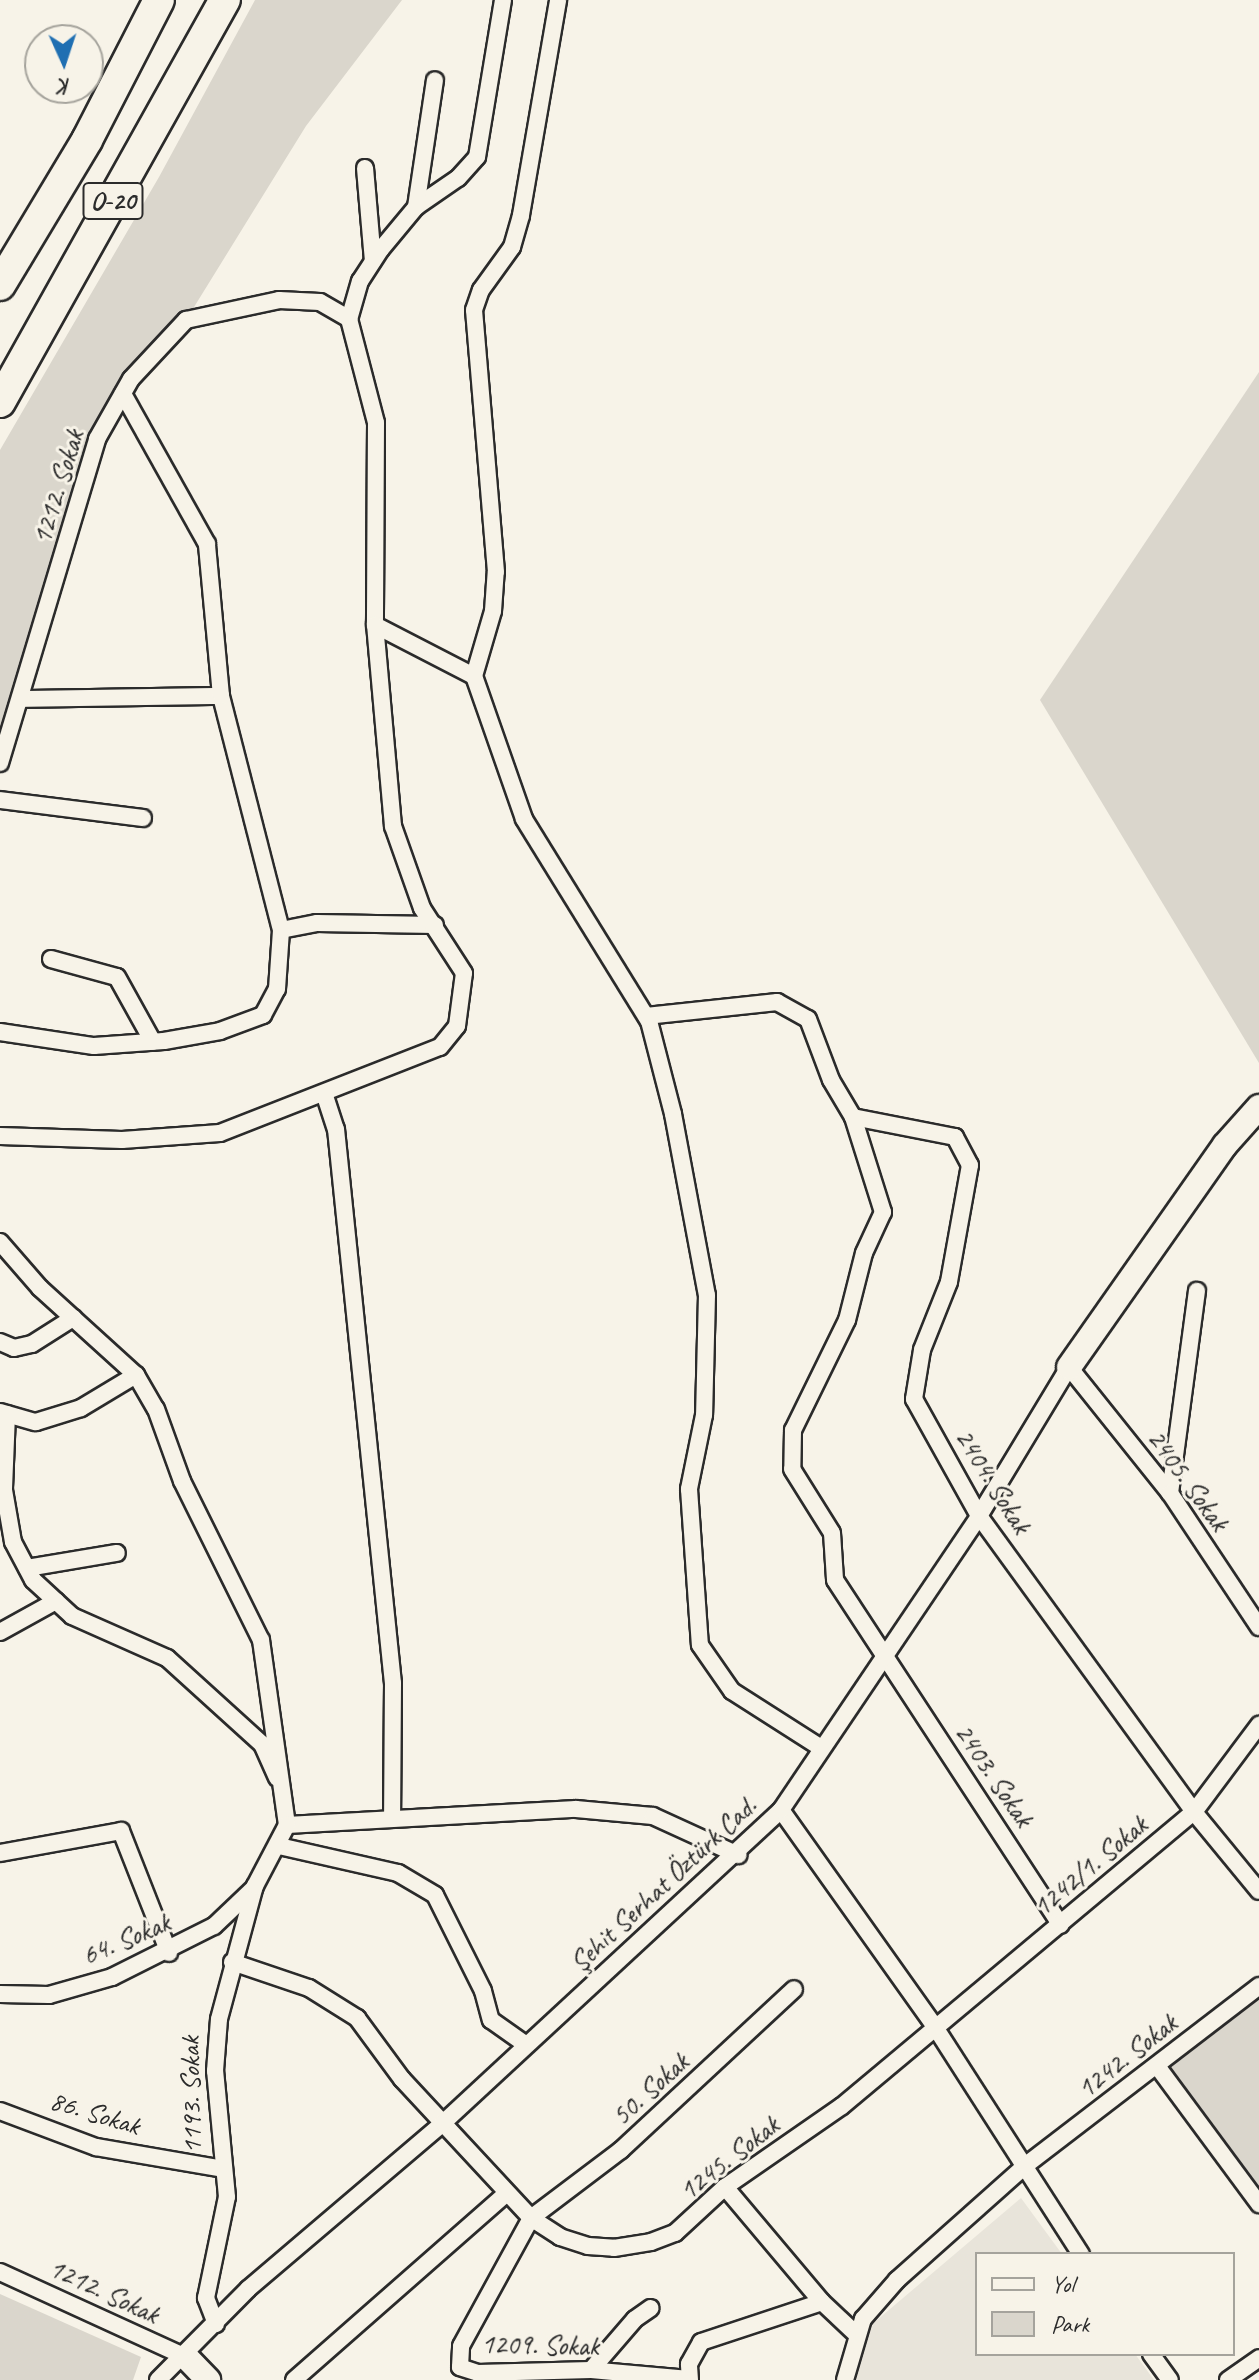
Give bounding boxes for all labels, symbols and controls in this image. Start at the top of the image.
north arrow [24,24,104,104]
text: K [59,72,71,100]
road number: O-20 [81,179,145,223]
street label: 1212. Sokak [25,426,91,548]
street label: 2404. Sokak [948,1422,1038,1540]
street label: 2405. Sokak [1140,1423,1236,1537]
street label: 2403. Sokak [947,1717,1041,1833]
street label: Şehit Serhat Öztürk Cad. [564,1790,762,1978]
street label: 1242/1. Sokak [1026,1808,1154,1924]
street label: 64. Sokak [77,1905,175,1973]
street label: 1242. Sokak [1070,2007,1184,2105]
street label: 1193. Sokak [173,2036,209,2154]
street label: 50. Sokak [604,2046,696,2132]
street label: 86. Sokak [46,2083,144,2143]
street label: 1245. Sokak [672,2109,786,2207]
street label: 1212. Sokak [44,2251,164,2331]
legend [975,2252,1235,2356]
text: Yol [1051,2269,1074,2299]
text: Park [1051,2309,1089,2339]
street label: 1209. Sokak [481,2327,599,2363]

